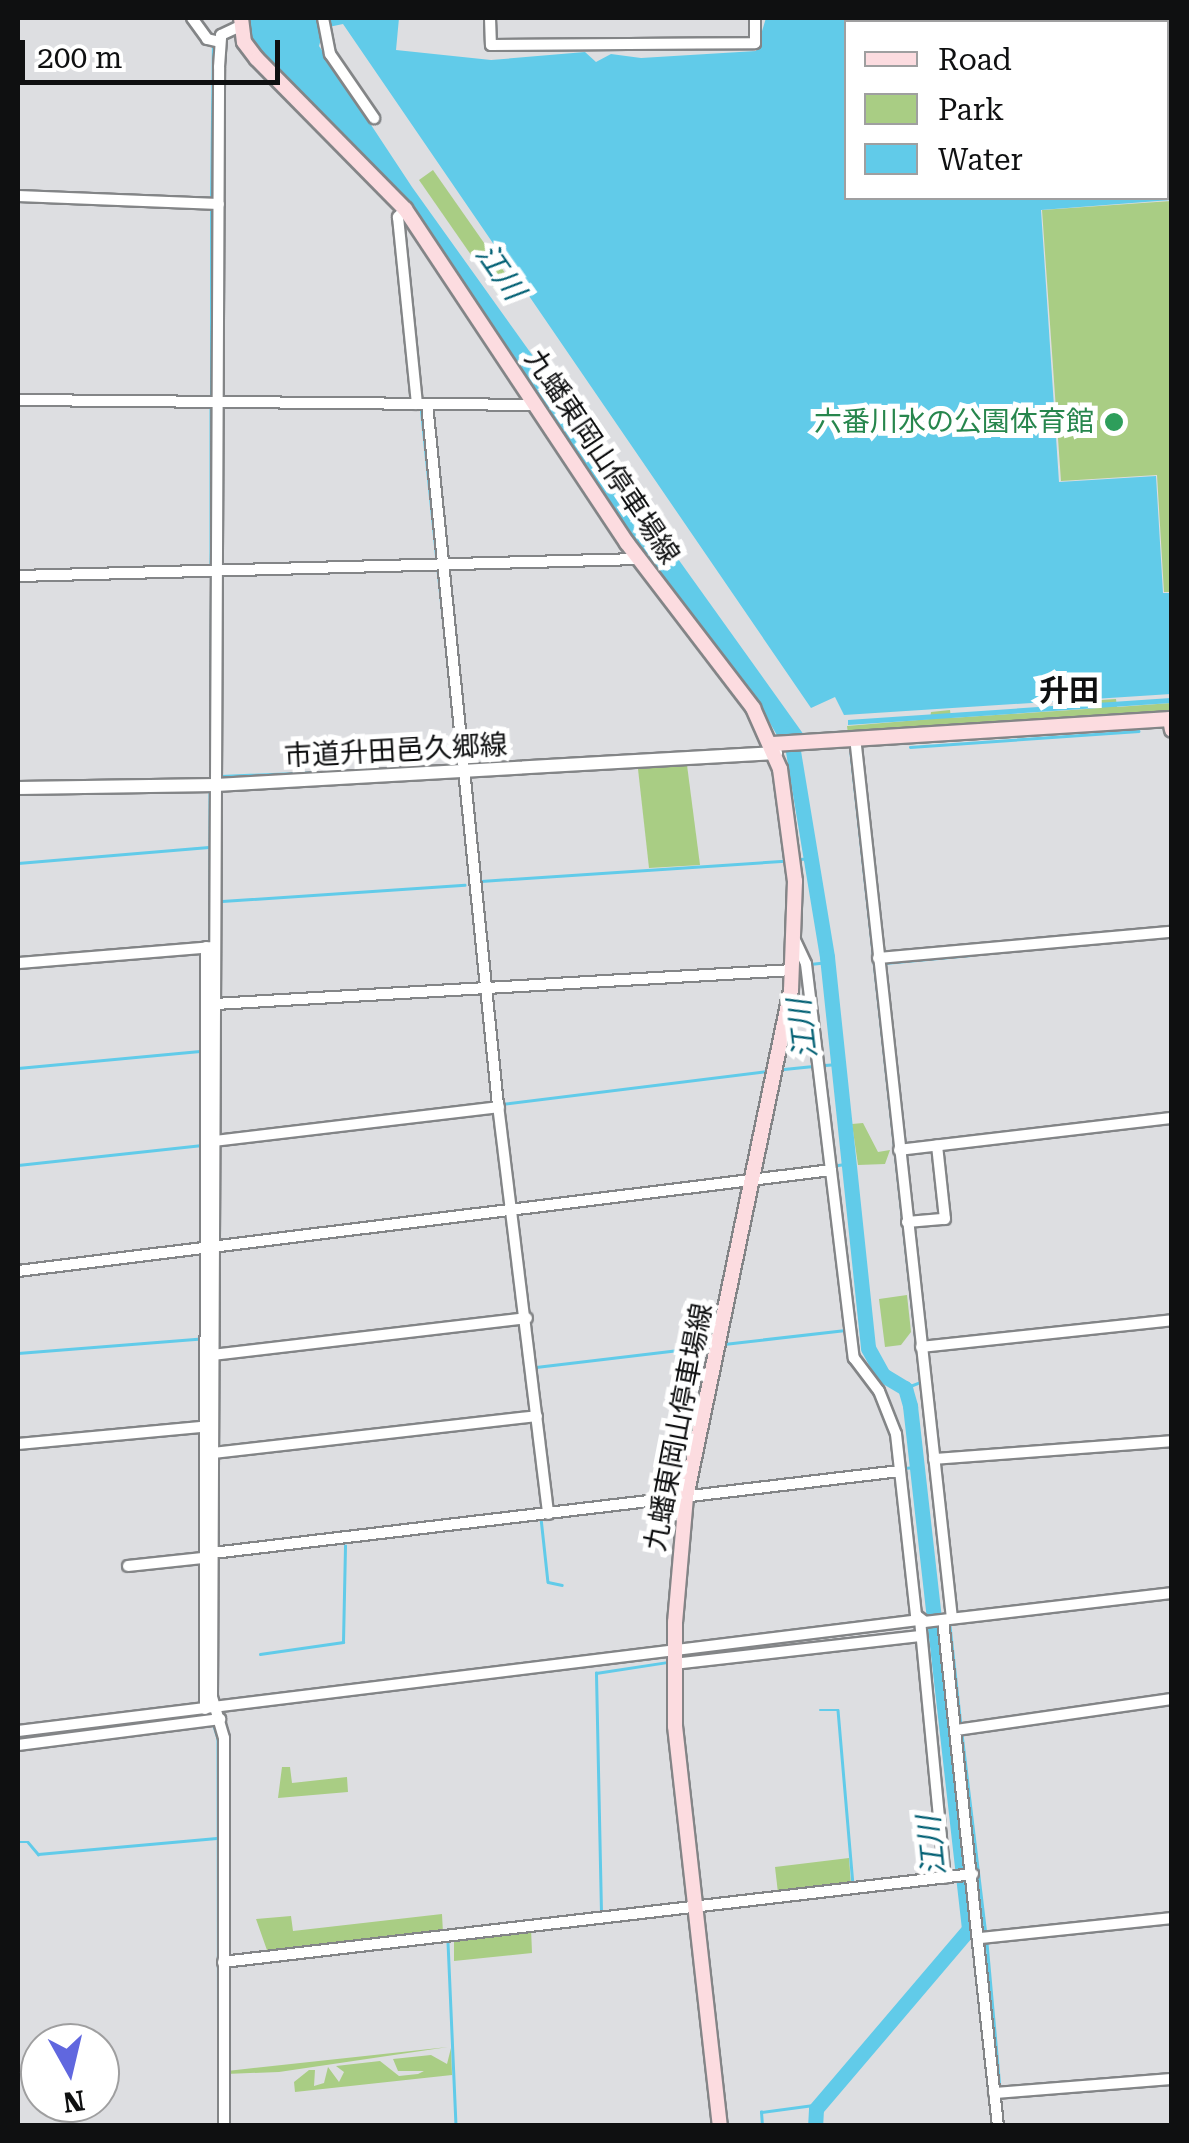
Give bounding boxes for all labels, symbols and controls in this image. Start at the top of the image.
scale bar [25,20,285,82]
legend [844,20,1169,200]
text: 200 m [37,40,122,75]
text: Road [938,42,1012,77]
text: Park [938,92,1004,127]
text: Water [938,142,1023,177]
water label: 江川 [468,237,532,307]
street label: 九蟠東岡山停車場線 [518,343,686,571]
place label: 六番川水の公園体育館 [814,405,1094,439]
marker: 六番川水の公園体育館 [1103,411,1125,433]
district label: 升田 [1039,673,1099,709]
street label: 市道升田邑久郷線 [283,728,509,774]
water label: 江川 [781,997,825,1061]
street label: 九蟠東岡山停車場線 [638,1300,720,1554]
water label: 江川 [911,1814,953,1878]
north arrow [20,2023,120,2123]
text: N [61,2083,87,2119]

